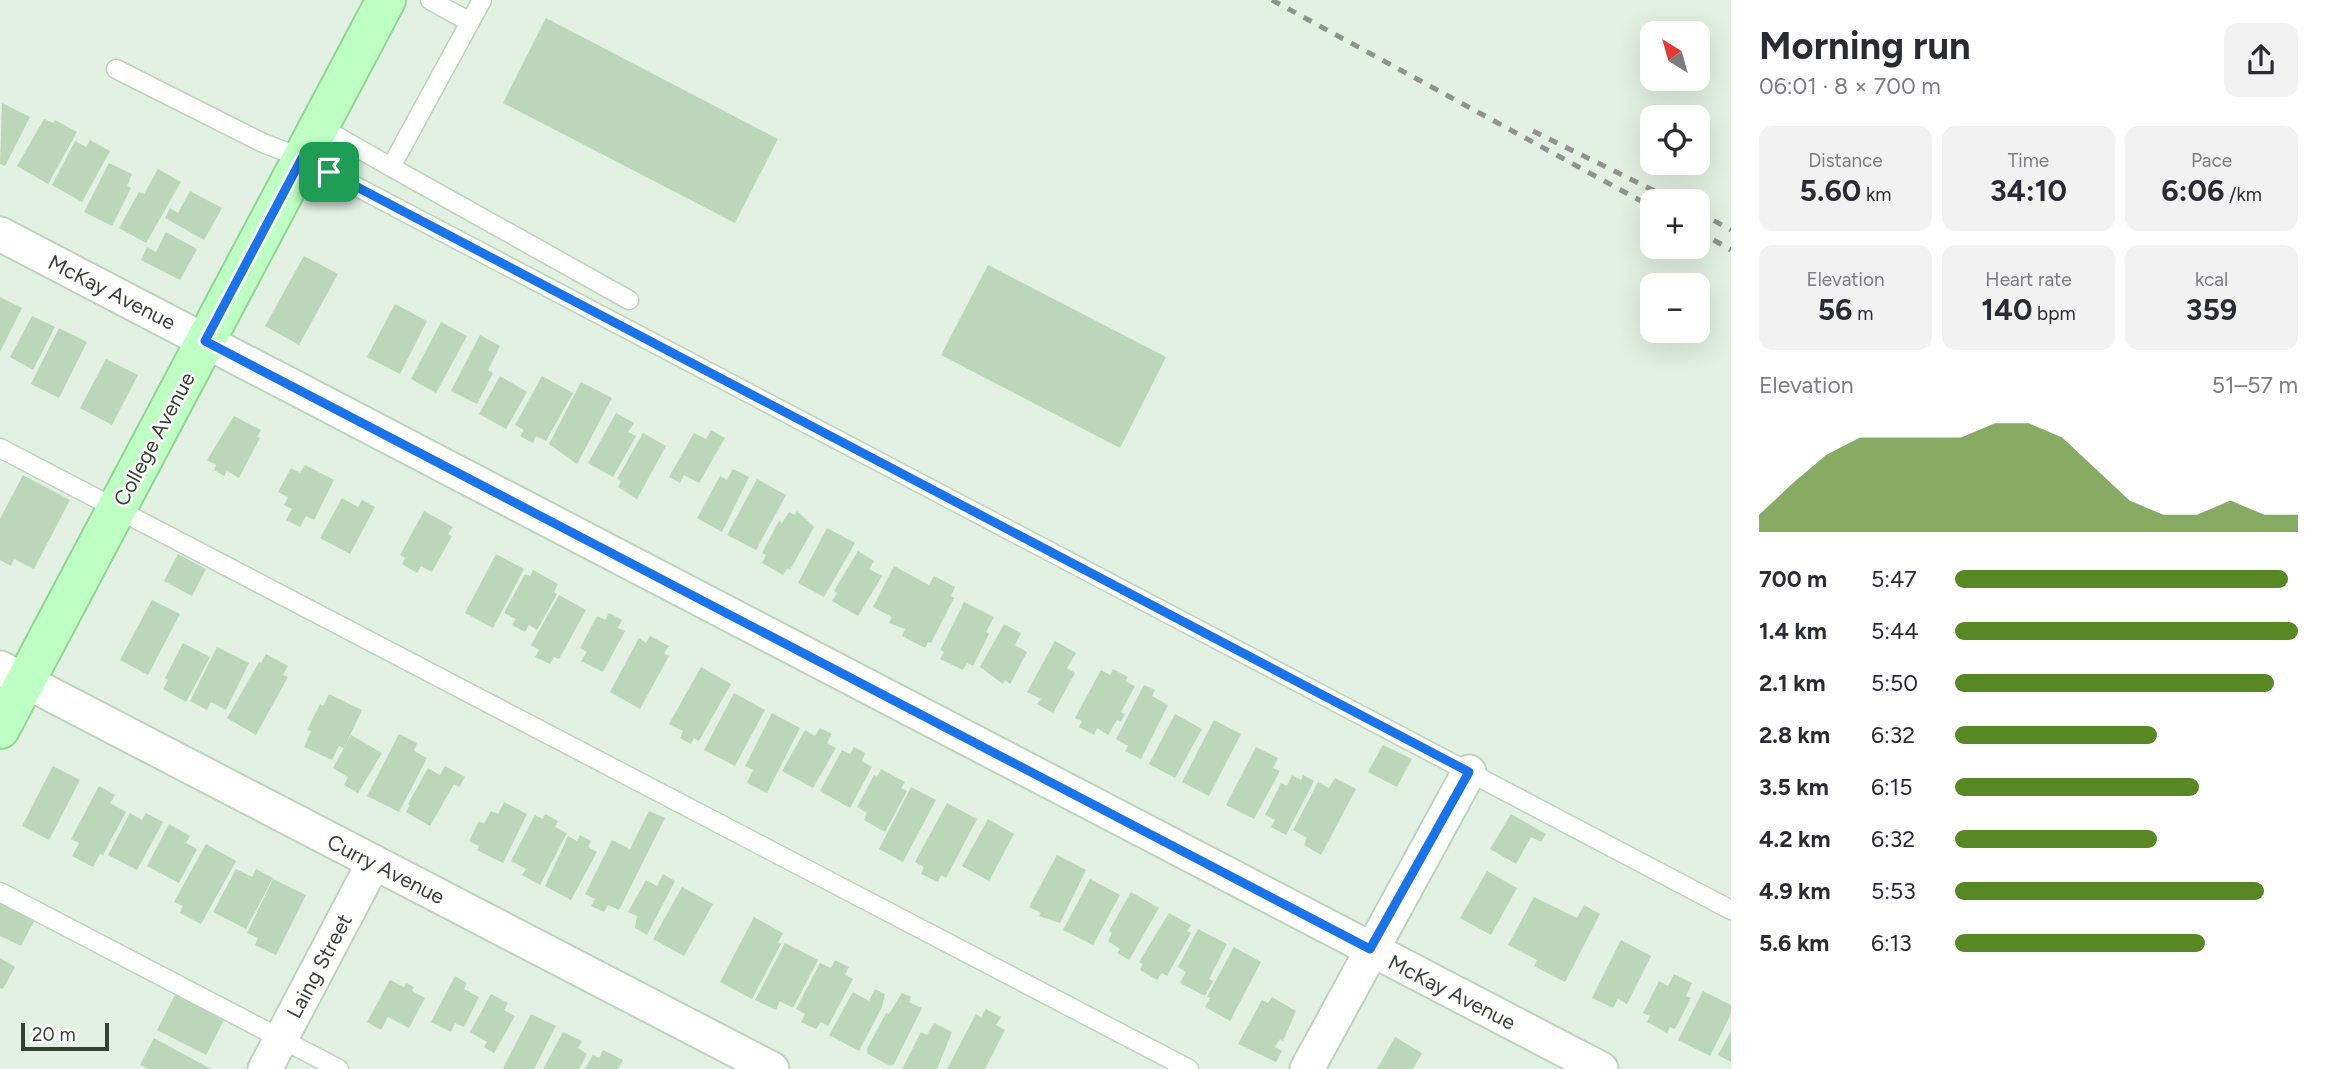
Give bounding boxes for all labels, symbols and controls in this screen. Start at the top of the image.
north arrow [1640,21,1710,91]
map controls [1640,21,1710,343]
text: Morning run [1759,23,1971,69]
button: share [2224,23,2298,97]
text: 06:01 · 8 × 700 m [1759,72,1941,100]
button: locate [1640,105,1710,175]
pin [299,142,359,202]
text: Distance [1808,149,1883,172]
text: Time [2008,149,2049,172]
text: Pace [2191,149,2232,172]
icon: arrive [310,153,348,191]
text: 5.60 [1800,172,1861,209]
text: 34:10 [1990,172,2067,209]
text: 6:06 [2161,172,2224,209]
text: km [1861,183,1891,206]
text: /km [2224,183,2262,206]
button: + [1640,189,1710,259]
street label: McKay Avenue [44,249,180,335]
text: Elevation [1806,268,1885,291]
text: Heart rate [1985,268,2072,291]
text: kcal [2195,268,2228,291]
button: − [1640,273,1710,343]
text: 56 [1818,291,1852,328]
text: 140 [1981,291,2032,328]
text: 359 [2186,291,2237,328]
text: m [1852,302,1873,325]
text: bpm [2032,302,2076,325]
street label: College Avenue [108,368,200,510]
text: Elevation [1759,371,1854,399]
text: 51–57 m [2212,371,2298,399]
text: 700 m [1759,565,1827,593]
text: 5:47 [1871,565,1917,593]
text: 1.4 km [1759,617,1827,645]
text: 5:44 [1871,617,1919,645]
text: 2.1 km [1759,669,1826,697]
text: 5:50 [1871,669,1918,697]
text: 2.8 km [1759,721,1830,749]
text: 6:32 [1871,721,1915,749]
text: 3.5 km [1759,773,1829,801]
text: 6:15 [1871,773,1913,801]
text: 4.2 km [1759,825,1830,853]
text: 6:32 [1871,825,1915,853]
street label: Curry Avenue [323,829,449,909]
text: 4.9 km [1759,877,1831,905]
text: 5:53 [1871,877,1916,905]
street label: Laing Street [281,910,357,1022]
text: 5.6 km [1759,929,1829,957]
text: 6:13 [1871,929,1912,957]
street label: McKay Avenue [1384,949,1520,1035]
scale bar [21,1020,108,1052]
text: 20 m [32,1023,76,1046]

